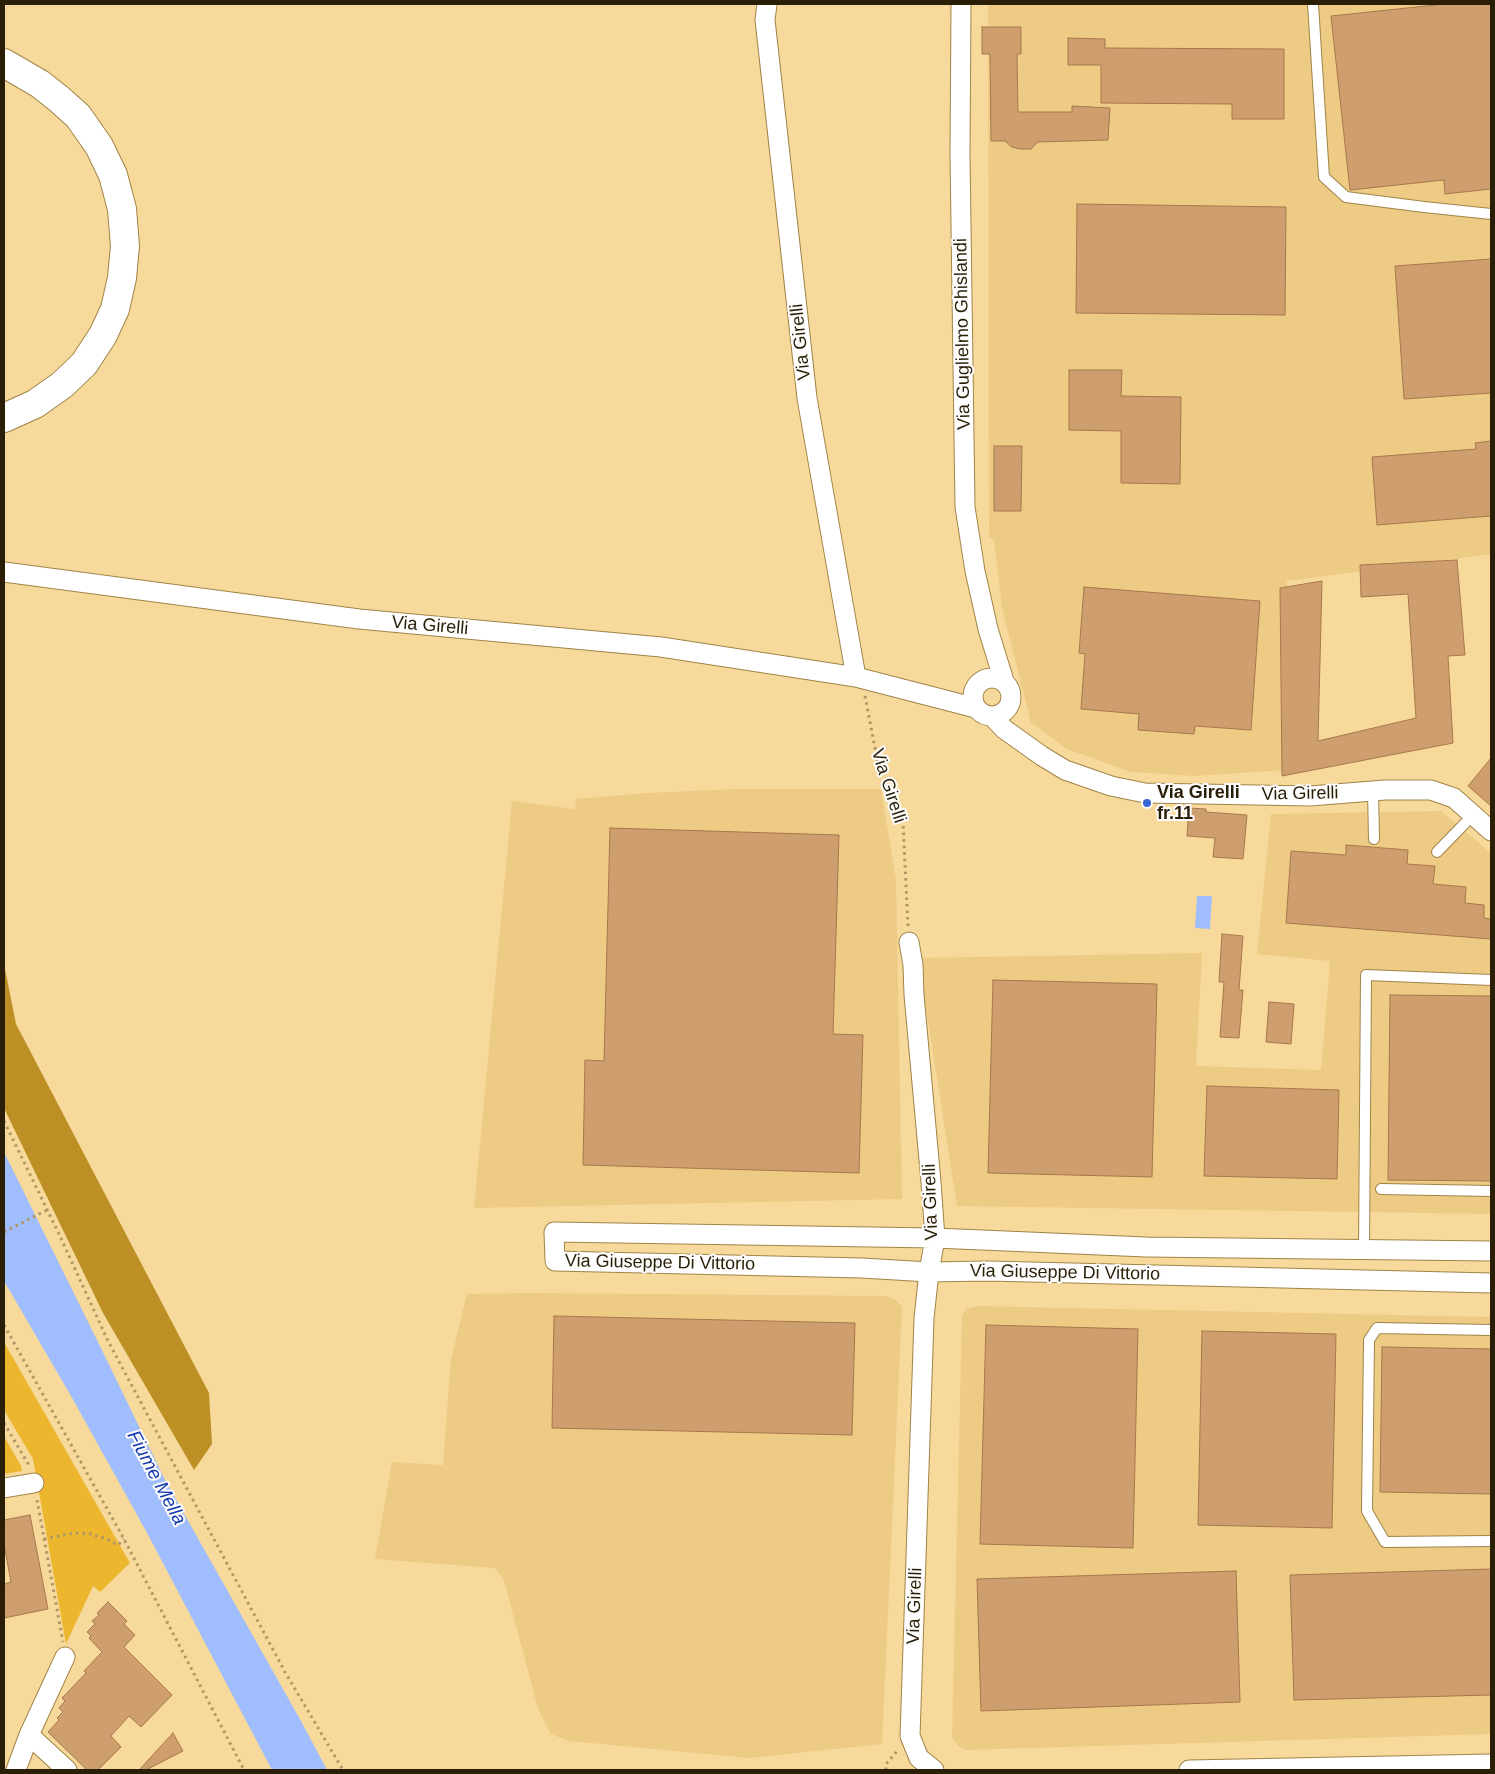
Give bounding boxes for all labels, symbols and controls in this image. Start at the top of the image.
street label: Via Guglielmo Ghislandi [951,238,975,430]
street label: Via Girelli [786,303,816,381]
street label: Via Girelli [391,612,469,640]
street label: Via Girelli [866,746,910,826]
place label: Via Girelli fr.11 [1157,782,1240,824]
street label: Via Girelli [1261,783,1339,805]
marker: Via Girelli fr.11 [1141,797,1153,809]
street label: Via Girelli [919,1163,943,1241]
street label: Via Giuseppe Di Vittorio [565,1251,755,1275]
street label: Via Giuseppe Di Vittorio [970,1261,1160,1285]
water label: Fiume Mella [122,1427,190,1529]
street label: Via Girelli [903,1567,927,1645]

